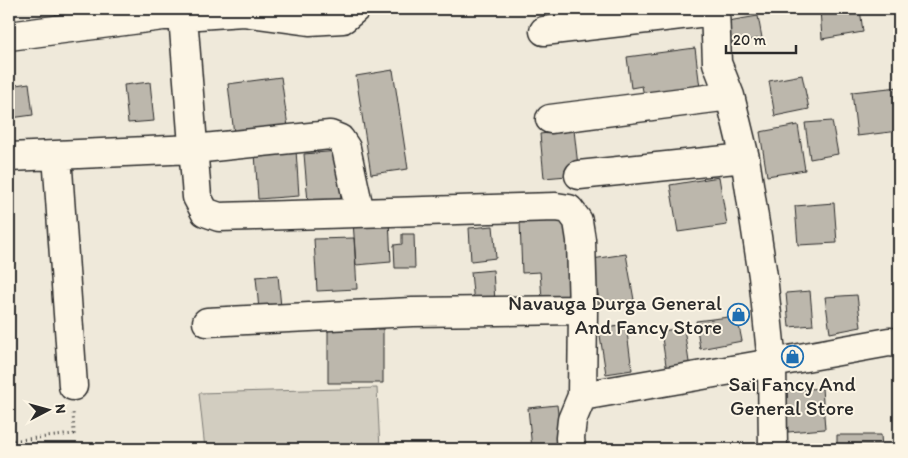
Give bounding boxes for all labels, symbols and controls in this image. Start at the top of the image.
scale bar [726,22,796,54]
text: 20 m [733,31,767,49]
place label: Navauga Durga General And Fancy Store [508,290,722,339]
shop icon: Navauga Durga General And Fancy Store [726,303,750,327]
shop icon: Sai Fancy And General Store [780,345,804,369]
place label: Sai Fancy And General Store [728,371,856,420]
north arrow [22,386,72,436]
text: N [51,403,69,414]

